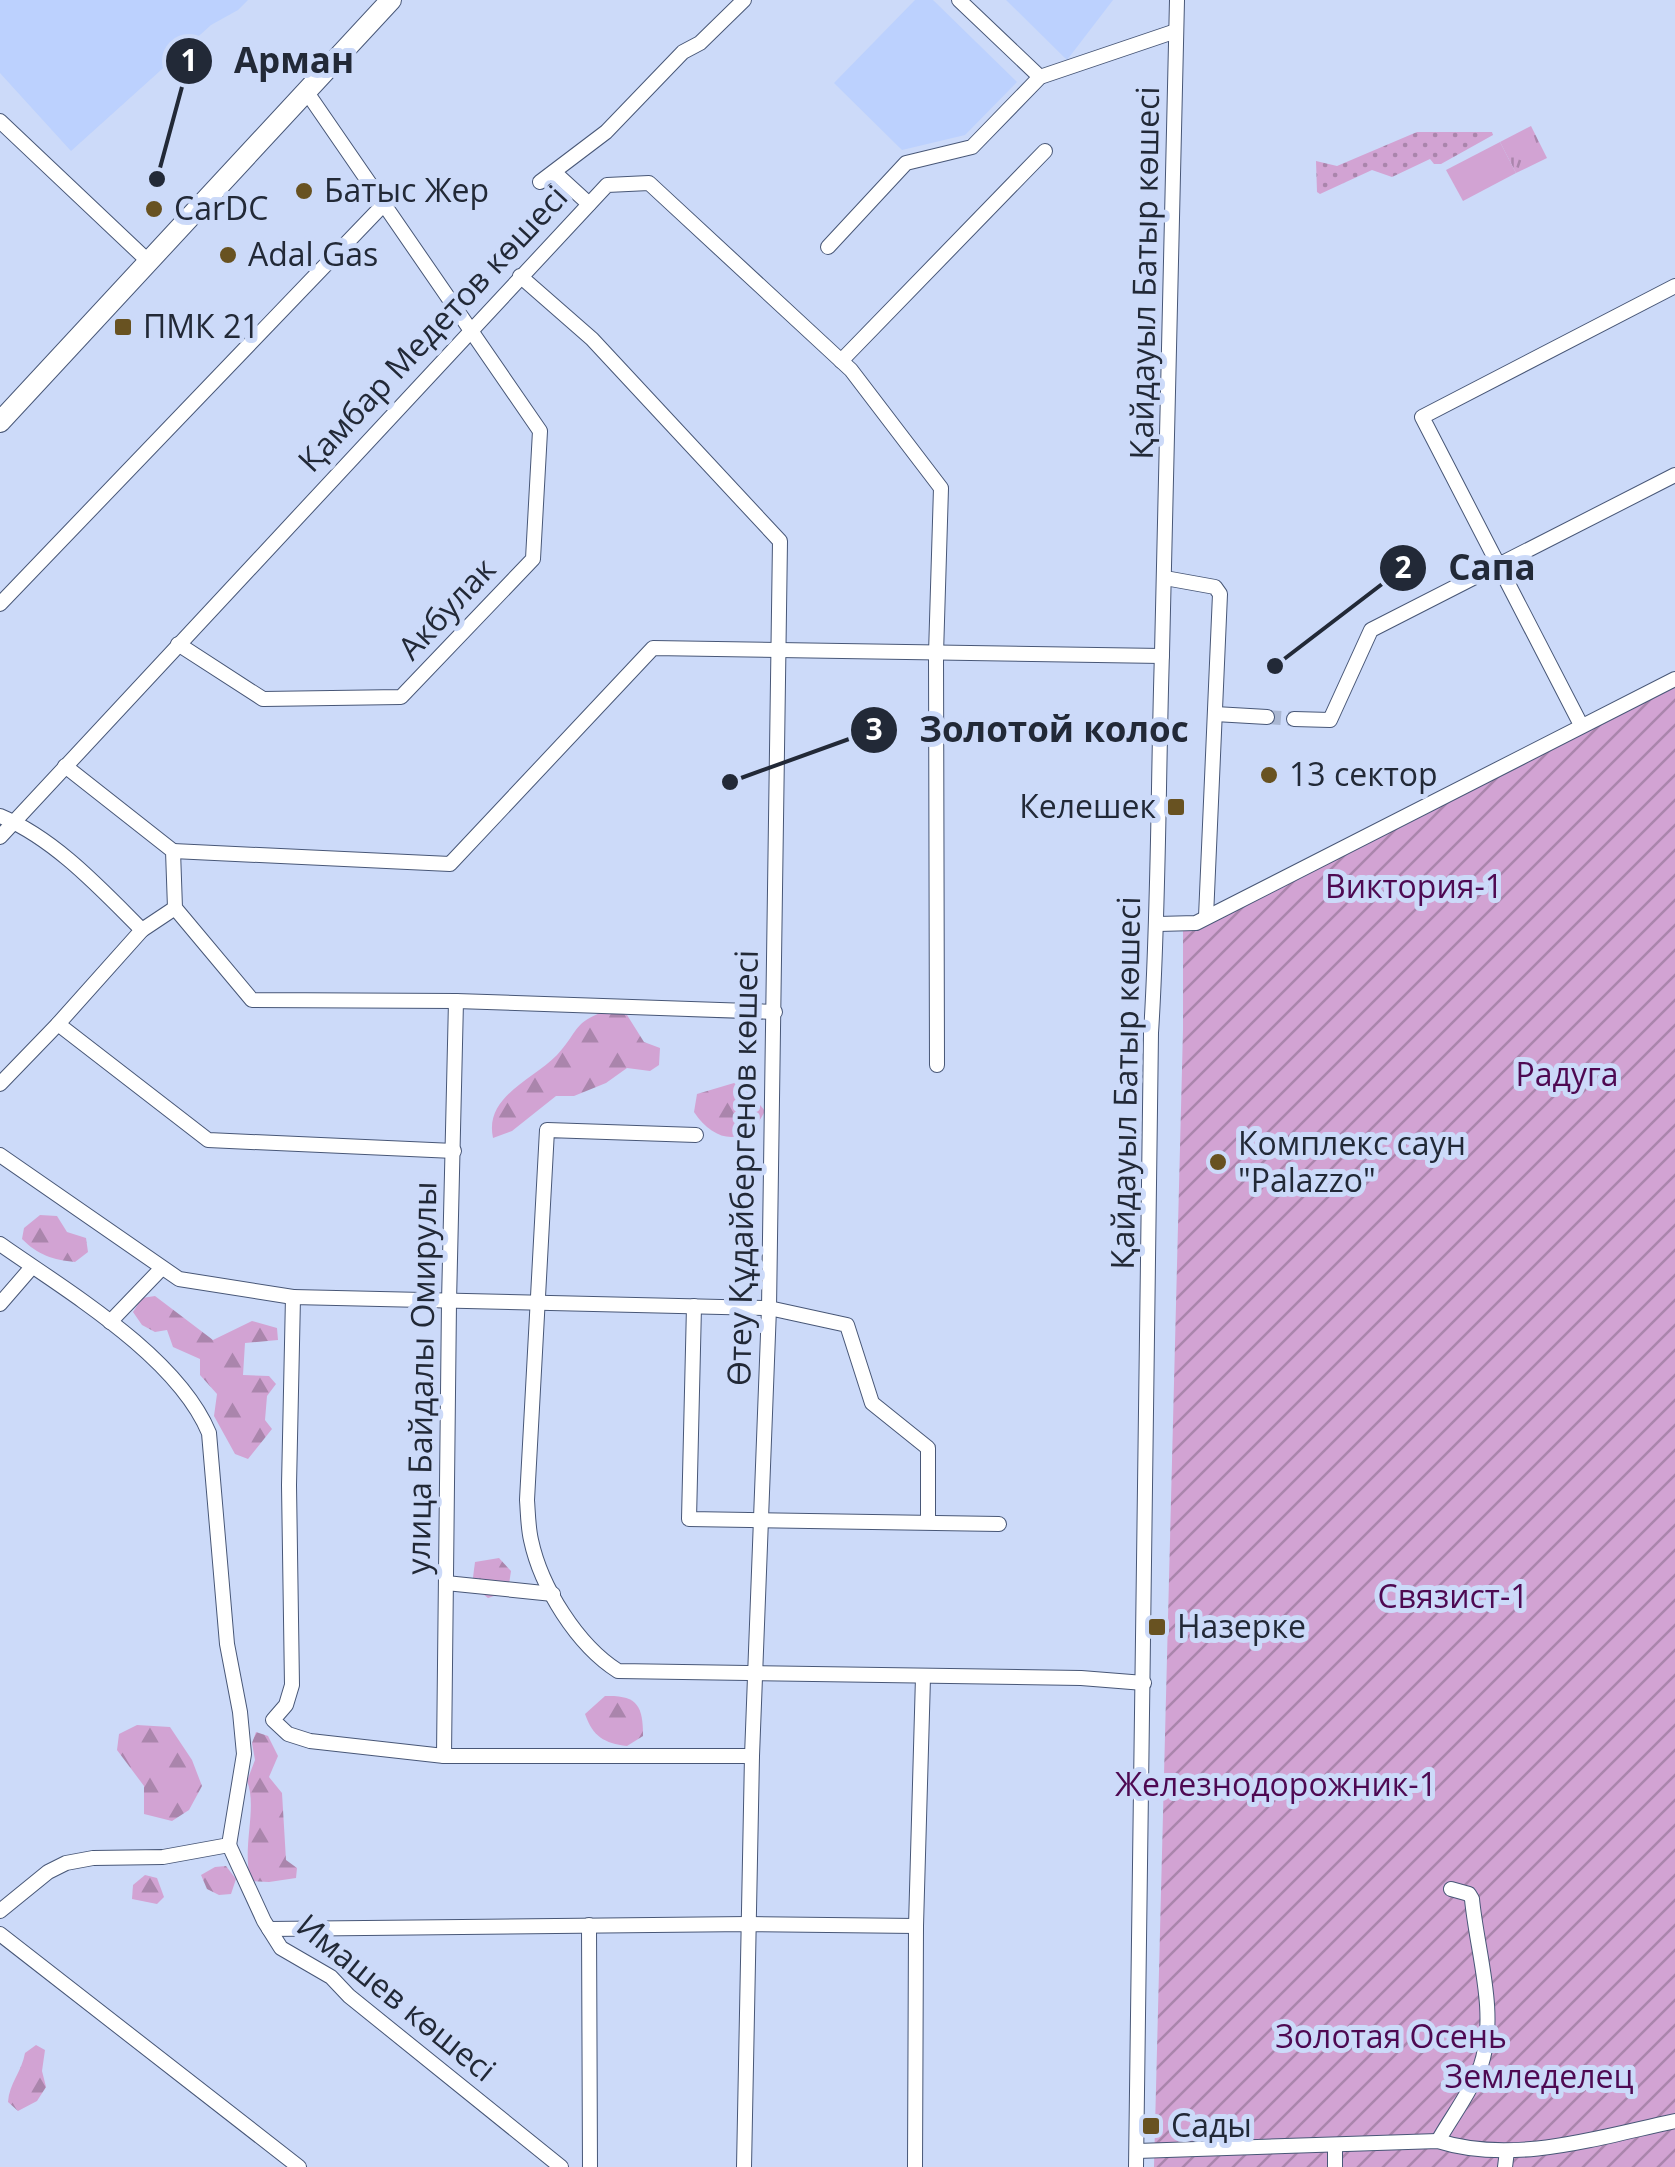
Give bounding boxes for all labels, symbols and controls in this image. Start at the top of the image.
callout: Арман [164,28,374,93]
text: Арман [234,36,354,83]
text: 1 [180,39,198,80]
street label: Қайдауыл Батыр көшесі [1119,86,1168,460]
place label: Батыс Жер [324,168,489,211]
street label: Қамбар Медетов көшесі [288,176,576,480]
marker: Батыс Жер [293,180,315,202]
place label: CarDC [174,186,268,229]
marker: CarDC [143,198,165,220]
place label: Adal Gas [248,232,378,275]
marker: Adal Gas [217,244,239,266]
place label: ПМК 21 [143,304,260,347]
marker: ПМК 21 [112,316,134,338]
callout: Сапа [1378,535,1556,600]
text: Сапа [1448,543,1536,590]
text: 2 [1394,546,1412,587]
street label: Акбулак [388,547,504,668]
callout: Золотой колос [849,697,1209,762]
text: Золотой колос [919,705,1189,752]
text: 3 [865,708,883,749]
place label: 13 сектор [1289,752,1438,795]
marker: 13 сектор [1258,764,1280,786]
place label: Келешек [1019,784,1156,827]
marker: Келешек [1165,796,1187,818]
park label: Виктория-1 [1325,864,1503,907]
street label: Қайдауыл Батыр көшесі [1100,896,1149,1270]
street label: Өтеу Құдайбергенов көшесі [716,950,767,1386]
park label: Радуга [1515,1052,1619,1095]
place label: Комплекс саун "Palazzo" [1238,1121,1466,1201]
marker: Комплекс саун "Palazzo" [1207,1151,1229,1173]
street label: улица Байдалы Омирулы [396,1181,445,1575]
park label: Связист-1 [1377,1574,1529,1617]
place label: Назерке [1177,1604,1306,1647]
marker: Назерке [1146,1616,1168,1638]
park label: Железнодорожник-1 [1115,1762,1437,1805]
street label: Имашев көшесі [288,1903,505,2090]
park label: Золотая Осень [1275,2014,1507,2057]
park label: Земледелец [1444,2054,1634,2097]
place label: Сады [1171,2103,1252,2146]
marker: Сады [1140,2115,1162,2137]

